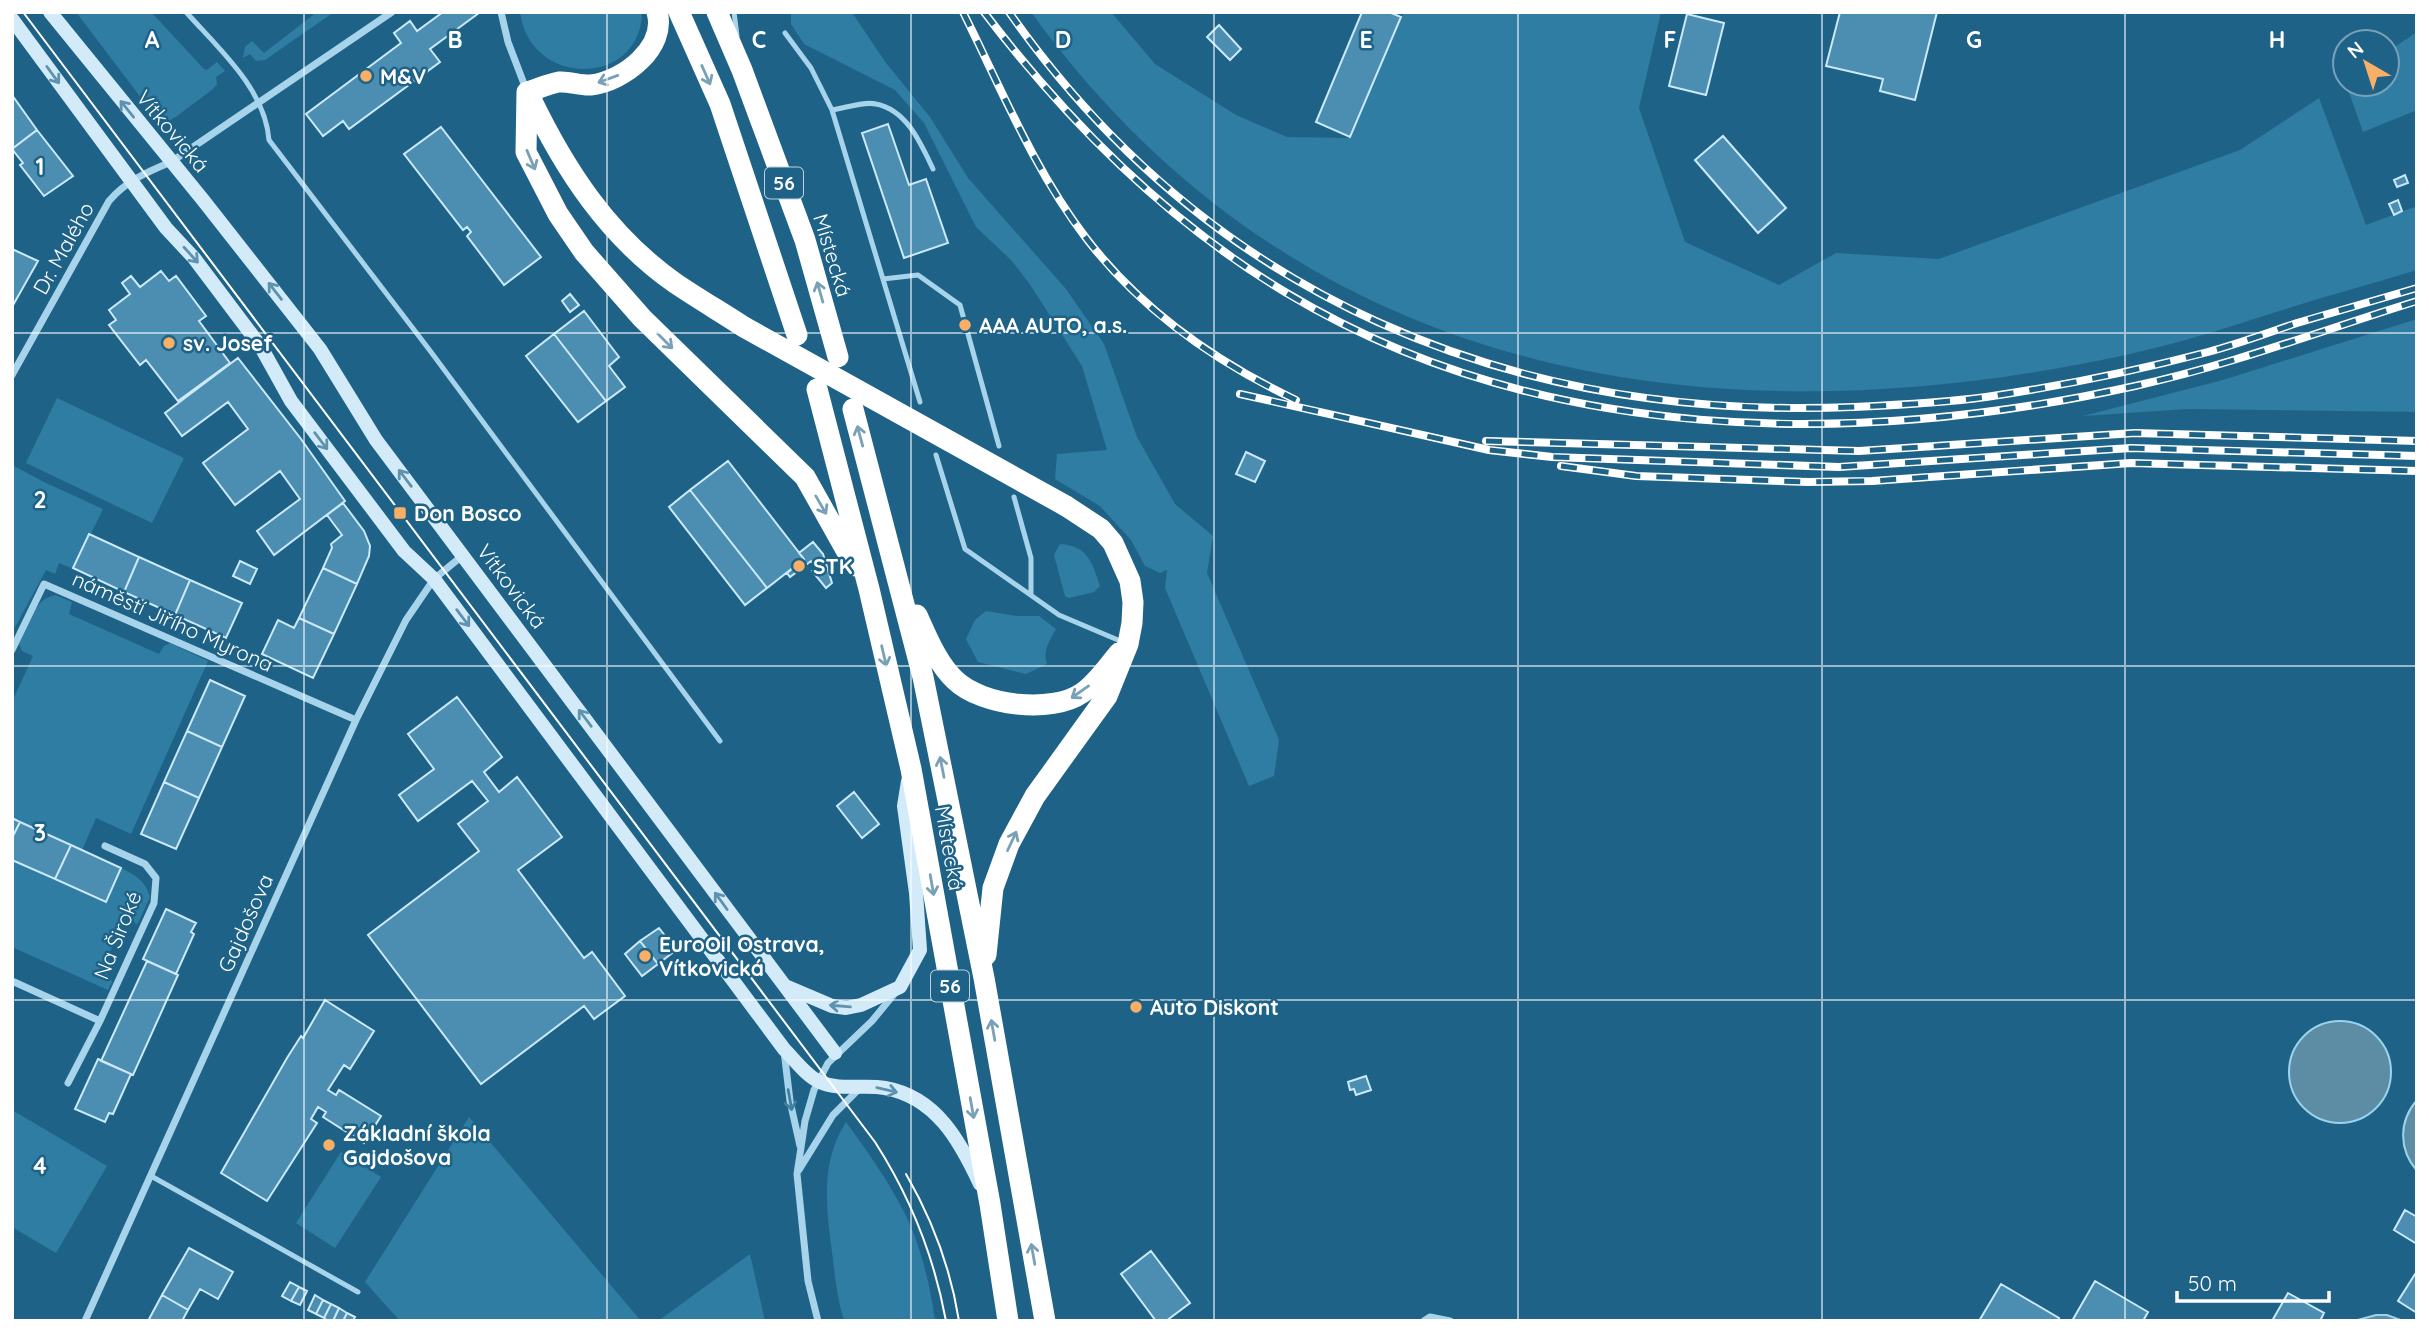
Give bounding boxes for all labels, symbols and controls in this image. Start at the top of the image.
text: A [145,25,160,54]
text: B [447,25,463,54]
text: C [752,25,766,54]
text: D [1055,25,1071,54]
text: E [1359,25,1373,54]
text: F [1664,25,1676,54]
text: G [1966,25,1982,54]
text: H [2269,25,2285,54]
north arrow [2331,28,2401,98]
text: N [2342,36,2368,64]
place label: M&V [380,63,426,89]
one-way arrow [701,63,714,85]
one-way arrow [45,65,60,83]
marker: M&V [358,68,374,84]
one-way arrow [597,74,619,86]
street label: Vítkovická [131,85,215,177]
one-way arrow [119,101,135,119]
one-way arrow [525,148,538,170]
text: 1 [36,152,44,181]
road number: 56 [765,168,803,198]
street label: Dr. Malého [27,197,99,299]
street label: Místecká [808,210,858,300]
one-way arrow [183,246,199,264]
one-way arrow [812,281,825,303]
one-way arrow [267,282,282,301]
place label: AAA AUTO, a.s. [979,312,1127,338]
marker: AAA AUTO, a.s. [957,317,973,333]
place label: sv. Josef [183,330,273,356]
one-way arrow [656,332,673,349]
marker: sv. Josef [161,335,177,351]
one-way arrow [853,425,866,447]
one-way arrow [314,431,329,449]
one-way arrow [397,469,412,487]
text: 2 [33,485,47,514]
one-way arrow [814,495,828,515]
place label: Don Bosco [414,500,522,526]
marker: Don Bosco [392,505,408,521]
street label: Vítkovická [472,539,552,633]
place label: STK [813,553,853,579]
marker: STK [791,558,807,574]
street label: náměstí Jiřího Myrona [69,565,277,677]
one-way arrow [456,608,471,626]
one-way arrow [877,644,891,667]
one-way arrow [1071,685,1090,700]
one-way arrow [578,709,593,728]
one-way arrow [934,756,948,779]
street label: Místecká [930,804,970,892]
text: 3 [34,818,46,847]
one-way arrow [1006,831,1019,852]
street label: Gajdošova [212,870,278,976]
one-way arrow [926,873,939,895]
street label: Na Široké [88,887,146,983]
one-way arrow [713,892,728,911]
place label: EuroOil Ostrava, Vítkovická [659,931,825,981]
marker: EuroOil Ostrava, Vítkovická [637,948,653,964]
road number: 56 [931,970,969,1002]
place label: Auto Diskont [1150,994,1279,1020]
one-way arrow [829,999,852,1012]
marker: Auto Diskont [1128,999,1144,1015]
one-way arrow [986,1019,999,1041]
one-way arrow [875,1084,898,1098]
one-way arrow [784,1088,797,1111]
one-way arrow [966,1096,980,1119]
place label: Základní škola Gajdošova [343,1120,491,1170]
marker: Základní škola Gajdošova [321,1137,337,1153]
text: 4 [33,1151,47,1180]
one-way arrow [1026,1243,1039,1265]
scale bar [2177,1260,2329,1304]
text: 50 m [2188,1270,2237,1296]

